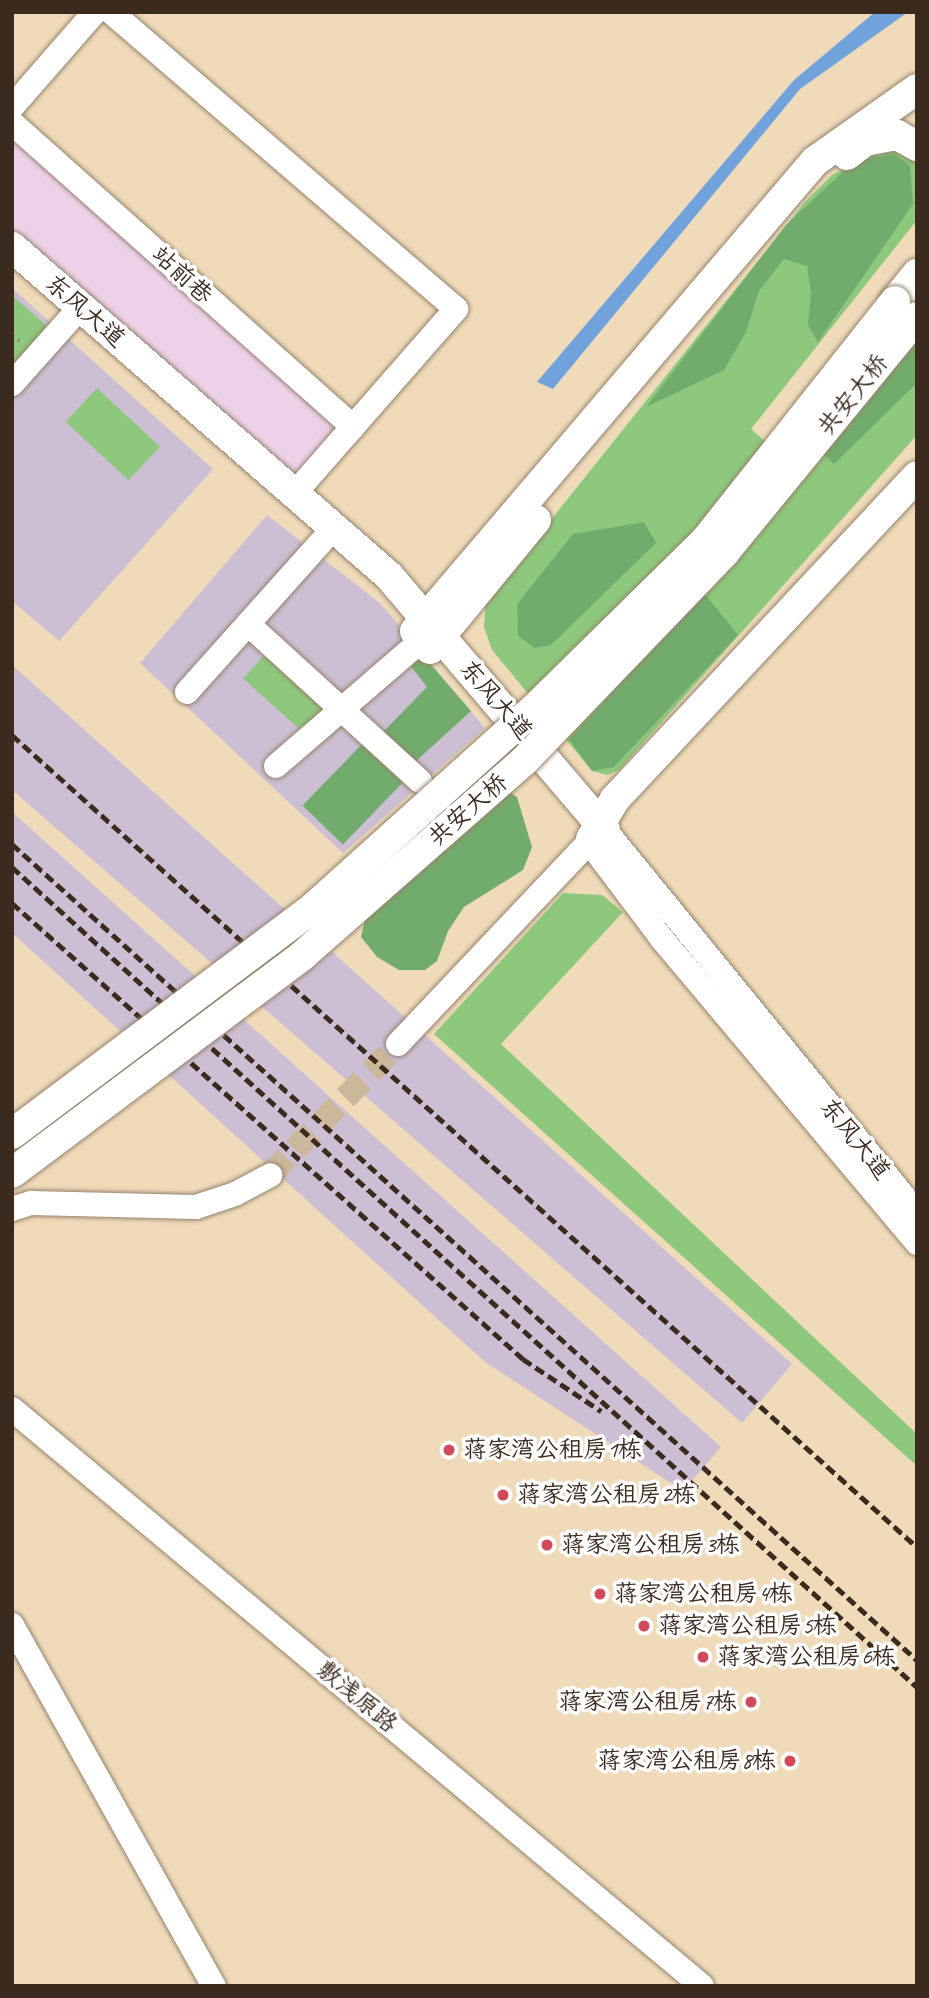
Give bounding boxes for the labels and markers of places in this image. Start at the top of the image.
place label: 蒋家湾公租房1栋 [463,1436,642,1464]
marker: 蒋家湾公租房1栋 [441,1442,457,1458]
place label: 蒋家湾公租房2栋 [517,1481,696,1509]
marker: 蒋家湾公租房2栋 [495,1487,511,1503]
place label: 蒋家湾公租房3栋 [561,1531,740,1559]
marker: 蒋家湾公租房3栋 [539,1537,555,1553]
place label: 蒋家湾公租房4栋 [614,1580,793,1608]
marker: 蒋家湾公租房4栋 [592,1586,608,1602]
place label: 蒋家湾公租房5栋 [658,1612,837,1640]
marker: 蒋家湾公租房5栋 [636,1618,652,1634]
place label: 蒋家湾公租房6栋 [717,1643,896,1671]
marker: 蒋家湾公租房6栋 [695,1649,711,1665]
place label: 蒋家湾公租房7栋 [558,1688,737,1716]
marker: 蒋家湾公租房7栋 [743,1694,759,1710]
place label: 蒋家湾公租房8栋 [597,1747,776,1775]
marker: 蒋家湾公租房8栋 [782,1753,798,1769]

